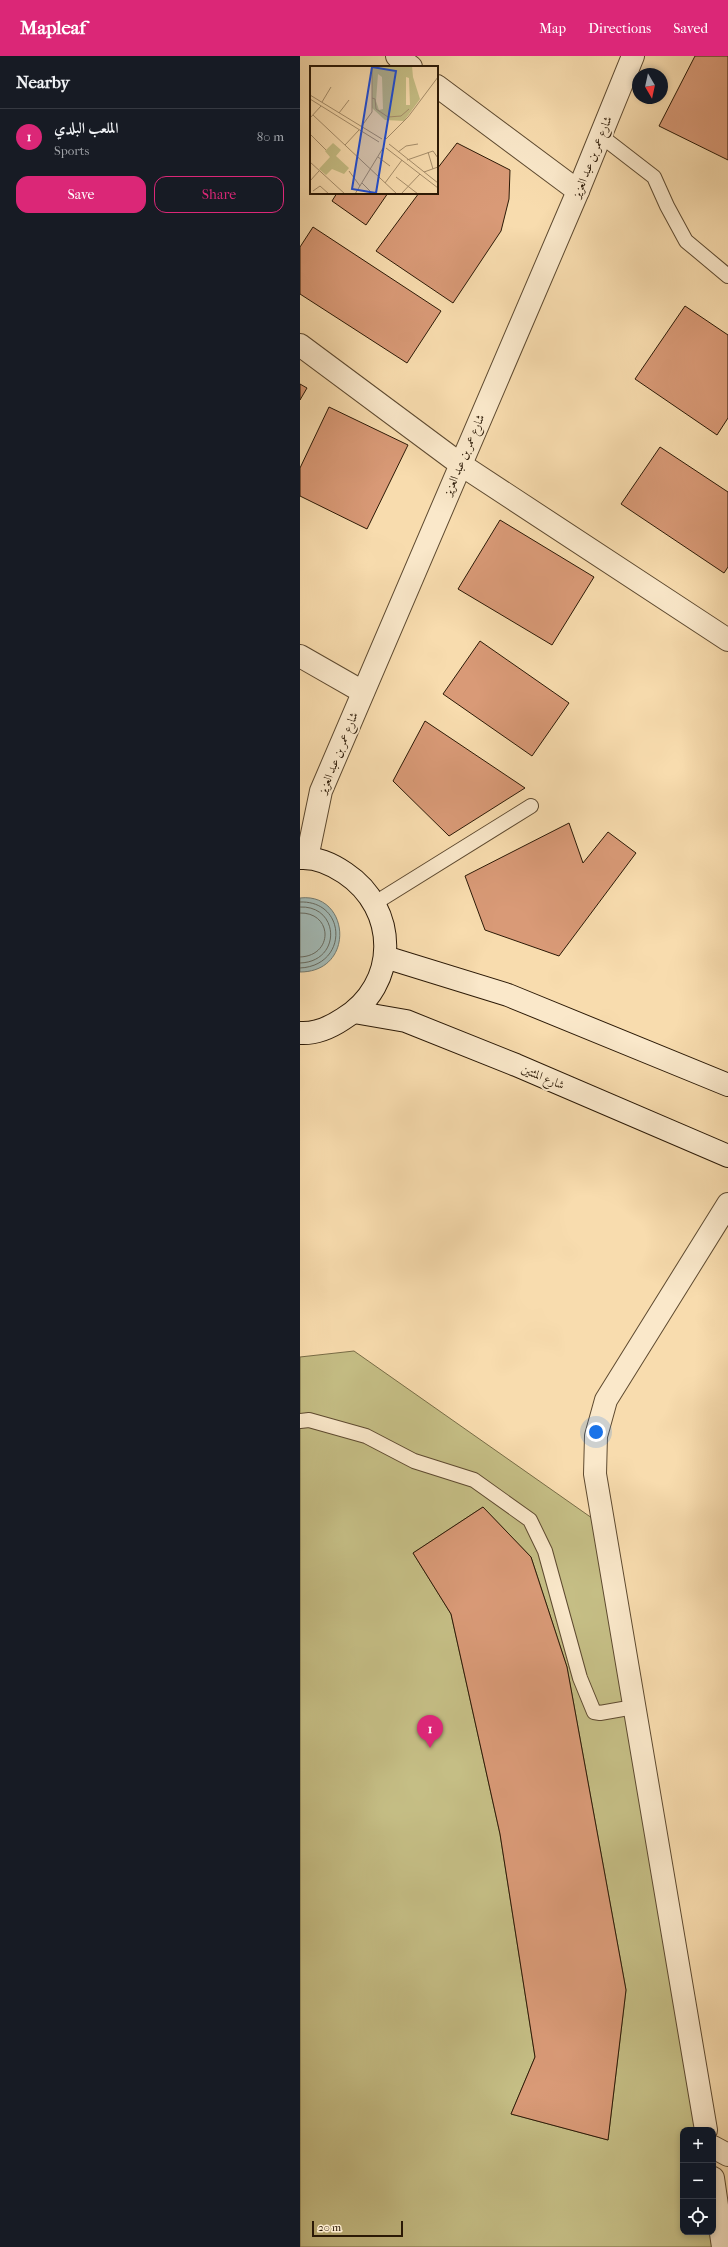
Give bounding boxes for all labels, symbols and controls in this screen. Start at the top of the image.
text: Mapleaf [20,17,86,39]
text: Map [539,20,566,37]
text: Directions [588,20,651,37]
text: Saved [673,20,708,37]
inset map [310,66,438,194]
north arrow [632,68,668,104]
text: Nearby [16,72,70,92]
street label: شارع عمر بن عبد العزيز [568,114,619,203]
text: الملعب البلدي [54,119,119,137]
text: 1 [27,129,31,144]
text: 80 m [257,129,284,144]
text: Sports [54,143,89,158]
button: Save [16,176,146,213]
button: Share [154,176,284,213]
street label: شارع عمر بن عبد العزيز [440,412,491,501]
street label: شارع عمر بن عبد العزيز [314,710,365,799]
street label: شارع المئتين [518,1062,567,1096]
your location [586,1422,606,1442]
pin: 1 [417,1715,443,1748]
map controls [680,2127,716,2235]
button: + [680,2127,716,2163]
button: − [680,2163,716,2199]
button: locate [680,2199,716,2235]
scale bar [312,2219,403,2238]
text: 20 m [318,2221,341,2234]

